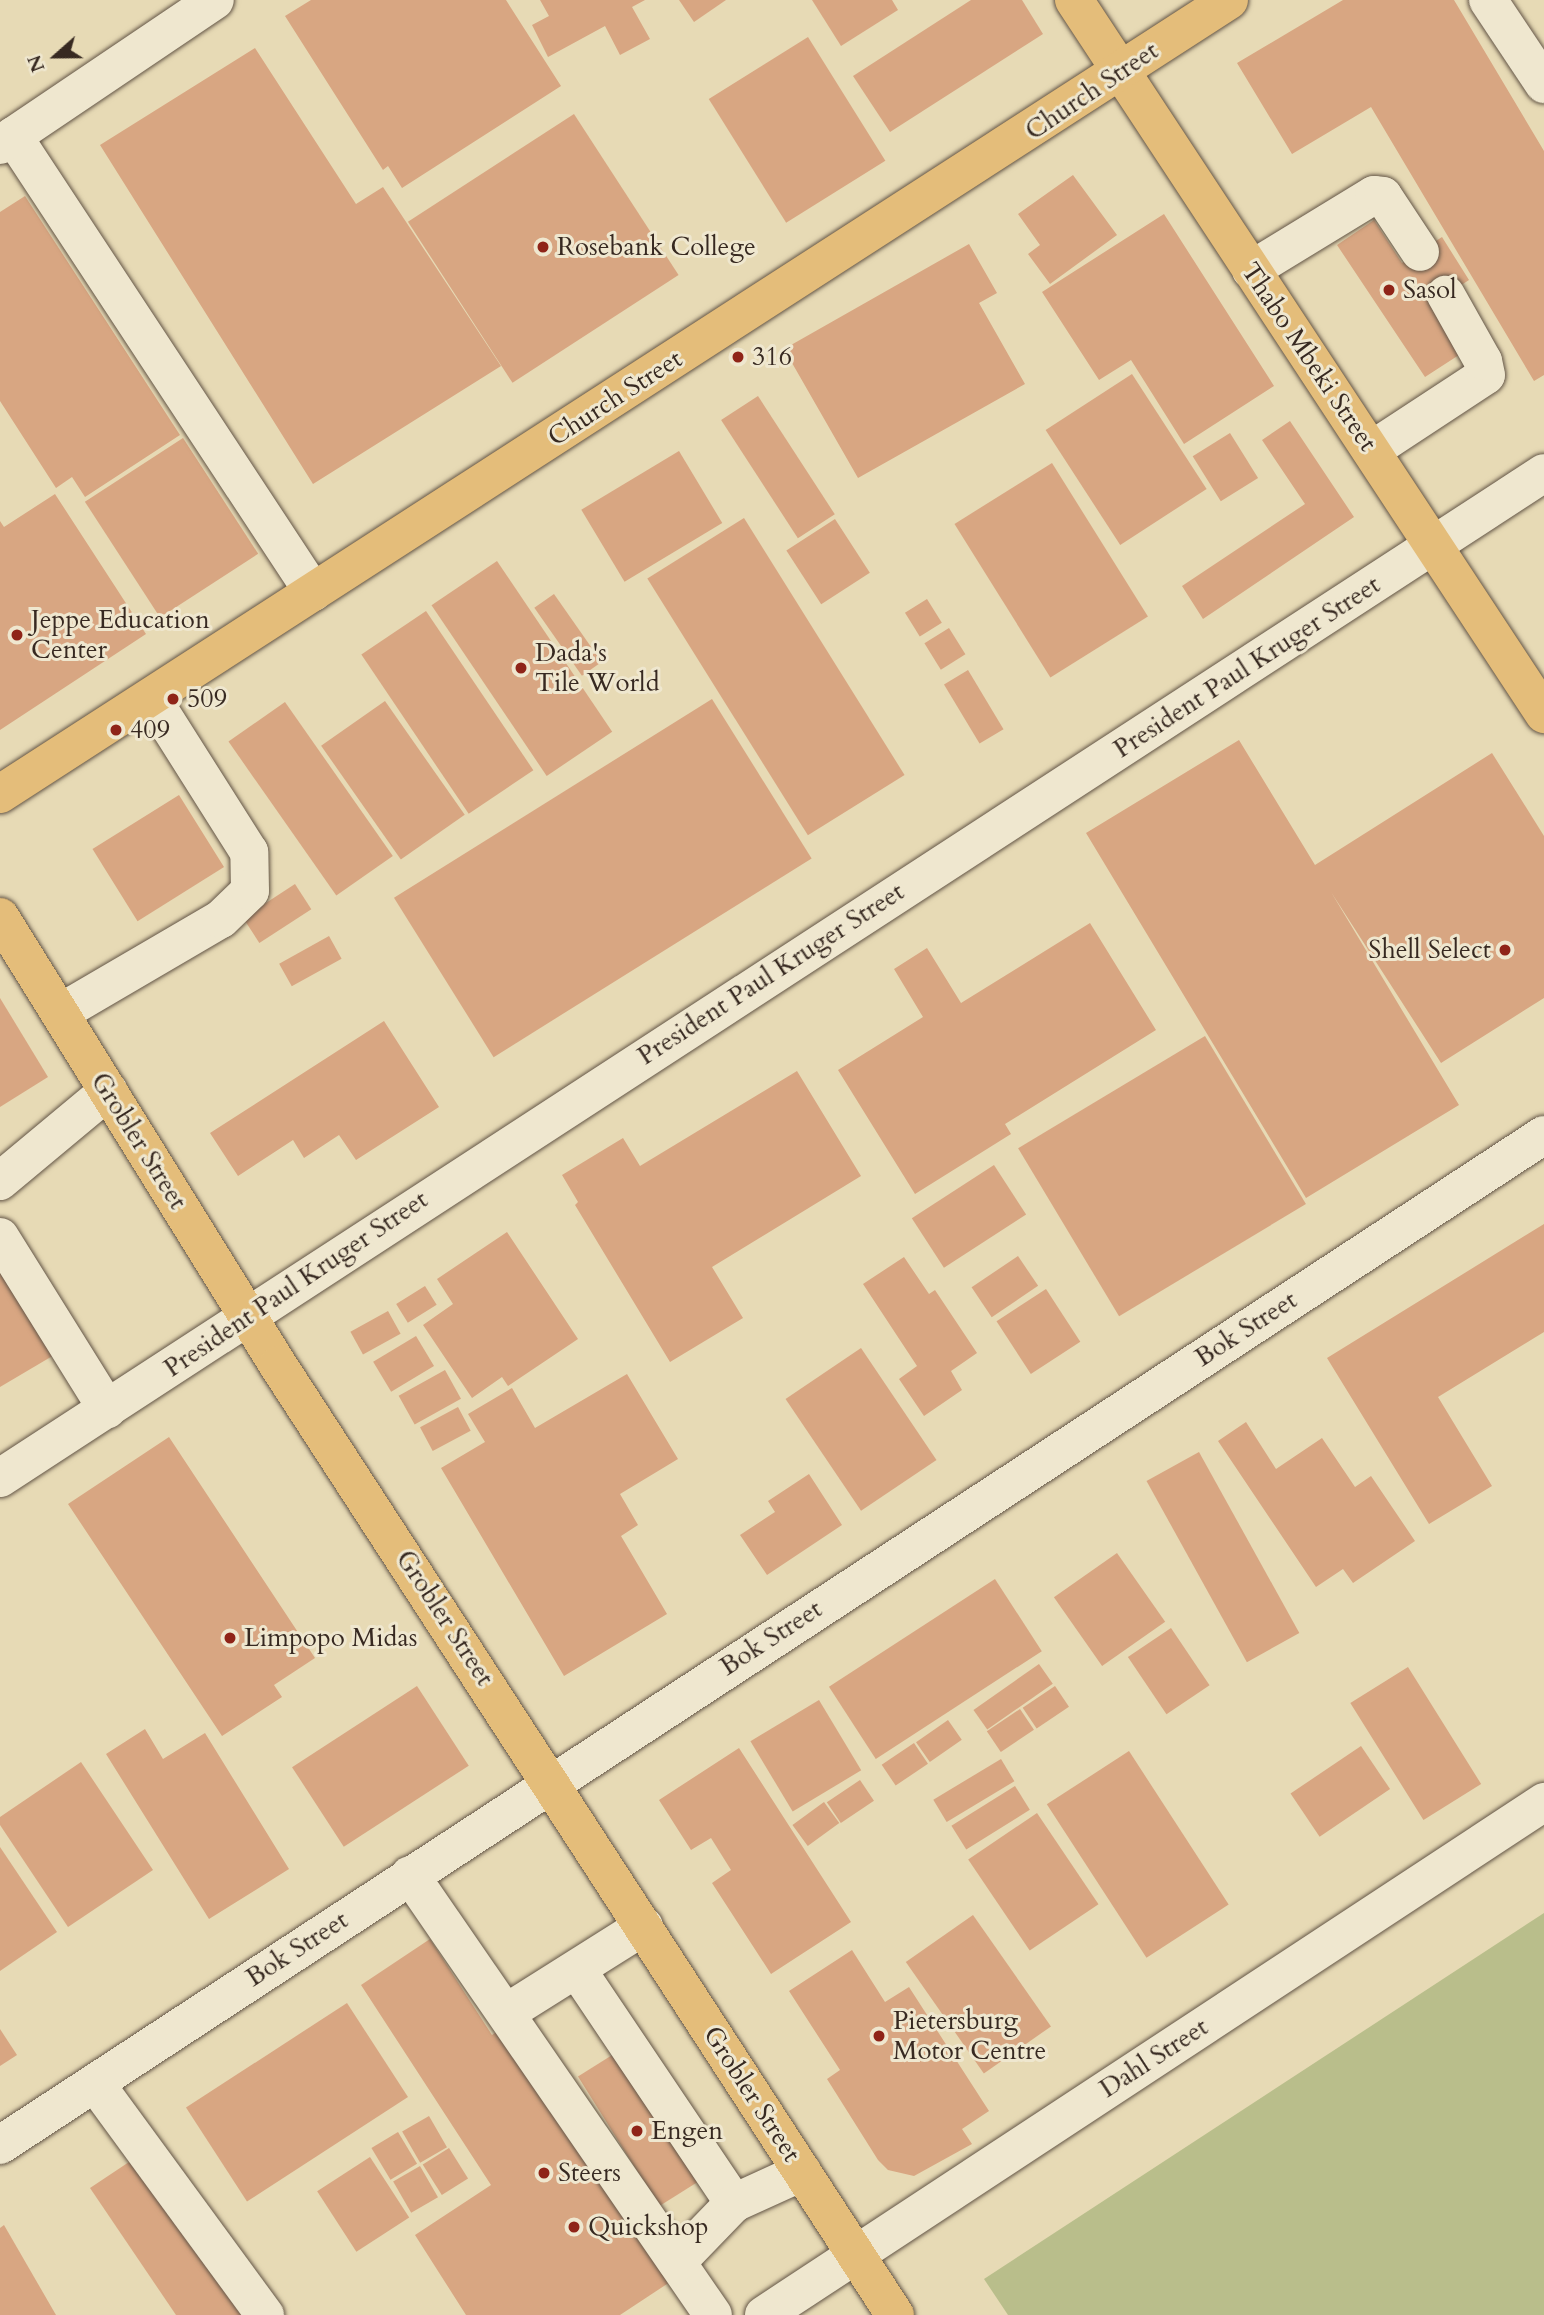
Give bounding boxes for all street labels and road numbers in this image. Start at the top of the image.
street label: Church Street [1020,35,1164,147]
street label: Thabo Mbeki Street [1234,257,1384,457]
street label: Church Street [542,343,688,453]
street label: President Paul Kruger Street [1108,569,1386,765]
street label: President Paul Kruger Street [632,876,910,1072]
street label: Grobler Street [85,1067,193,1215]
street label: President Paul Kruger Street [158,1184,434,1384]
street label: Bok Street [1189,1285,1303,1373]
street label: Grobler Street [390,1544,500,1692]
street label: Bok Street [714,1594,828,1682]
street label: Bok Street [240,1905,354,1993]
street label: Dahl Street [1094,2011,1214,2105]
street label: Grobler Street [697,2020,807,2168]

